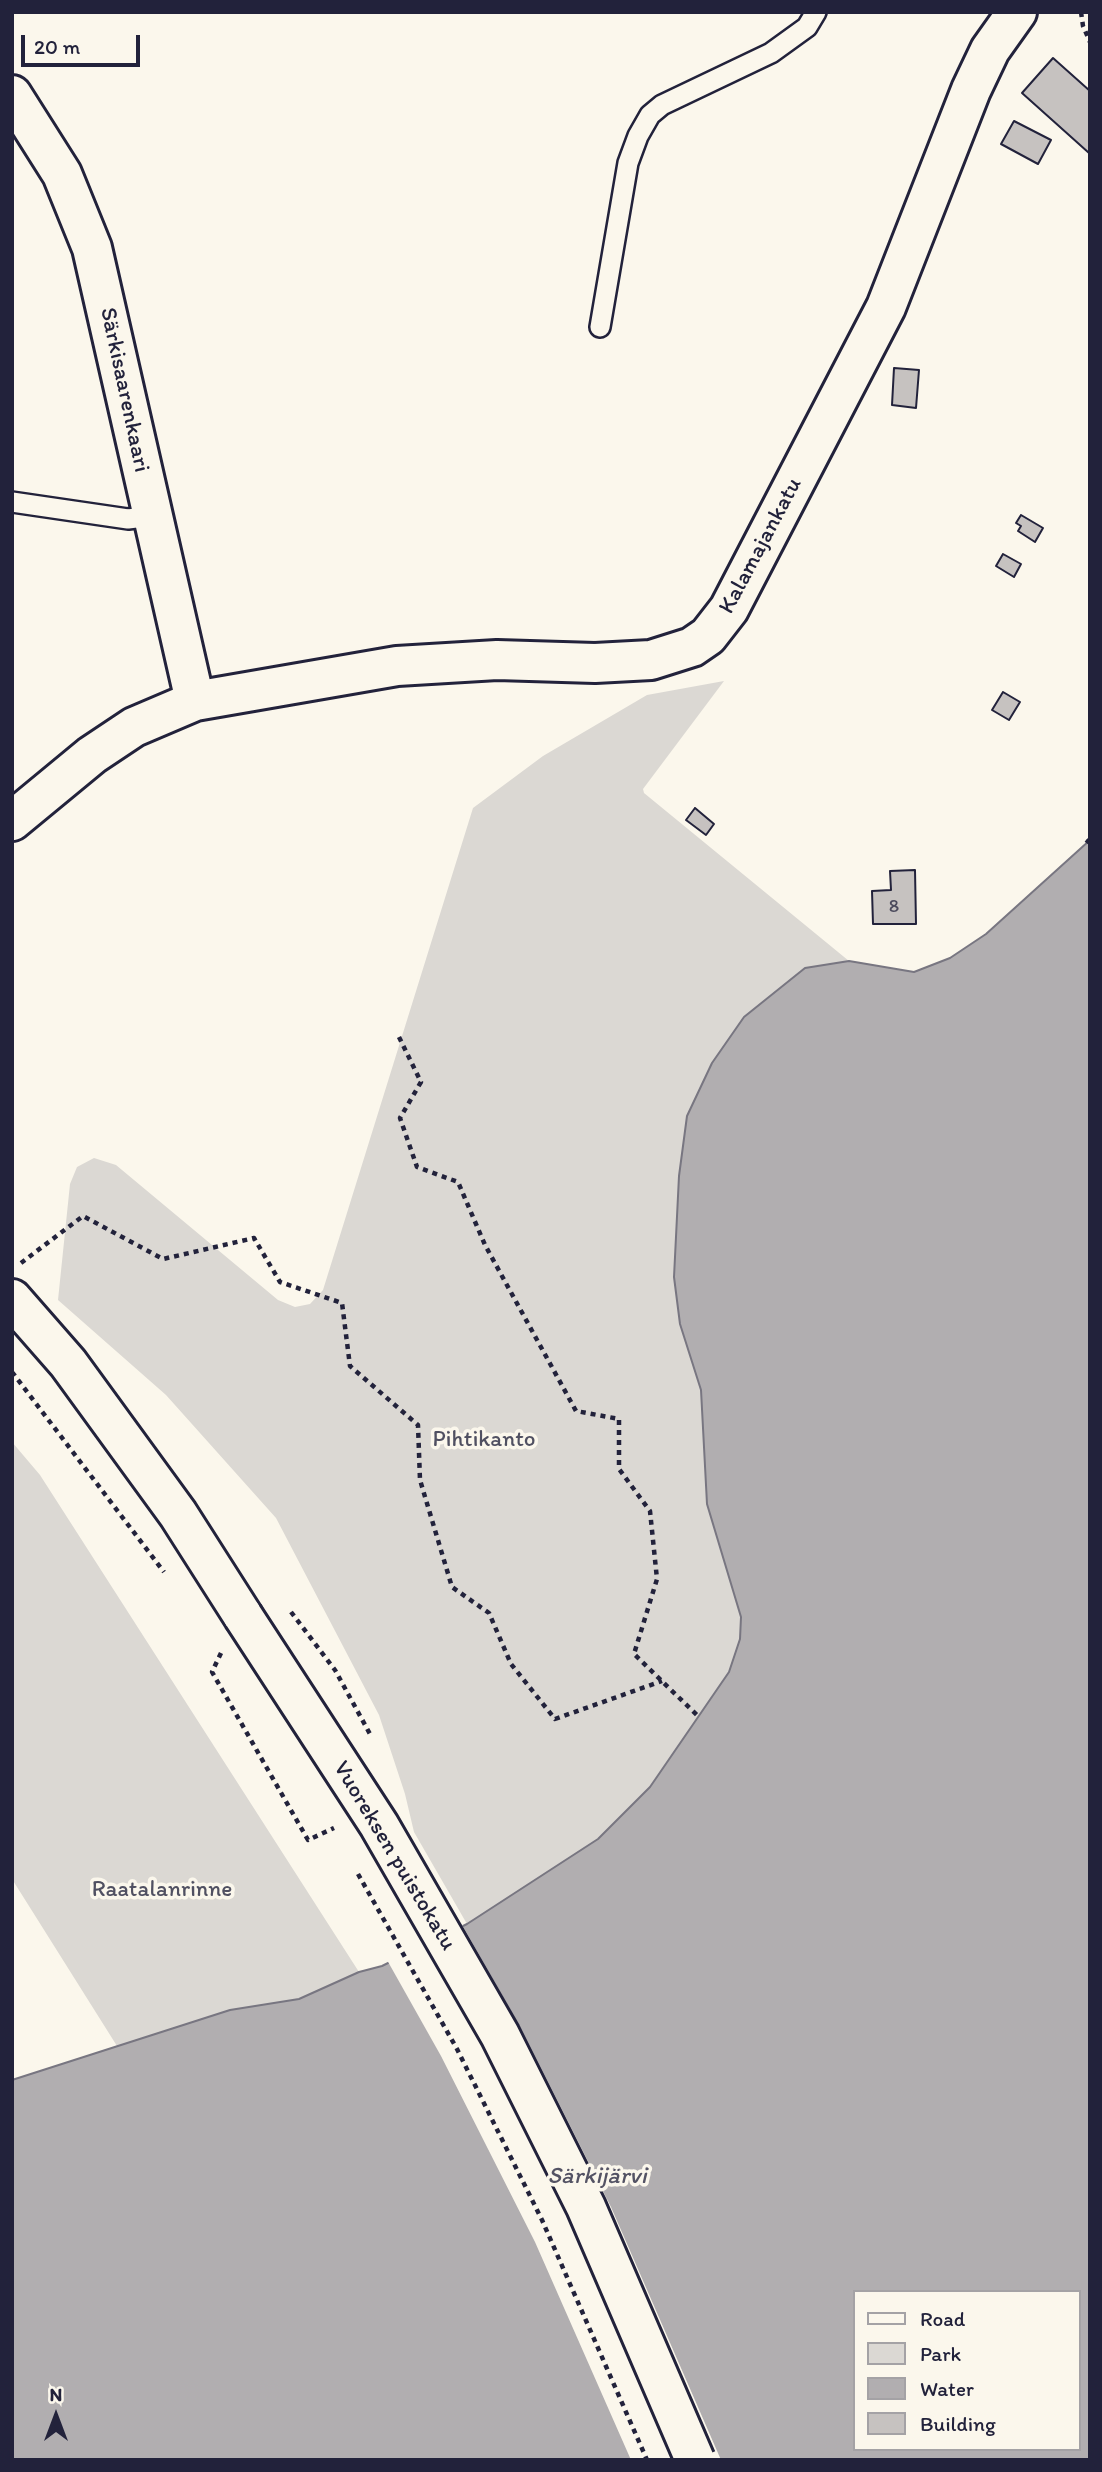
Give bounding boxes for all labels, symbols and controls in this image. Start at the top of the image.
scale bar [24,21,144,65]
text: 20 m [34,34,80,59]
street label: Särkisaarenkaari [93,305,155,475]
street label: Kalamajankatu [714,473,808,619]
house number: 8 [889,896,899,918]
park label: Pihtikanto [432,1426,536,1454]
street label: Vuoreksen puistokatu [327,1756,461,1956]
park label: Raatalanrinne [92,1876,232,1904]
water label: Särkijärvi [547,2163,647,2191]
legend [853,2290,1081,2451]
text: Road [920,2306,965,2331]
text: Park [920,2341,961,2366]
text: Water [920,2376,974,2401]
north arrow [21,2381,91,2451]
text: N [50,2383,62,2406]
text: Building [920,2411,996,2436]

